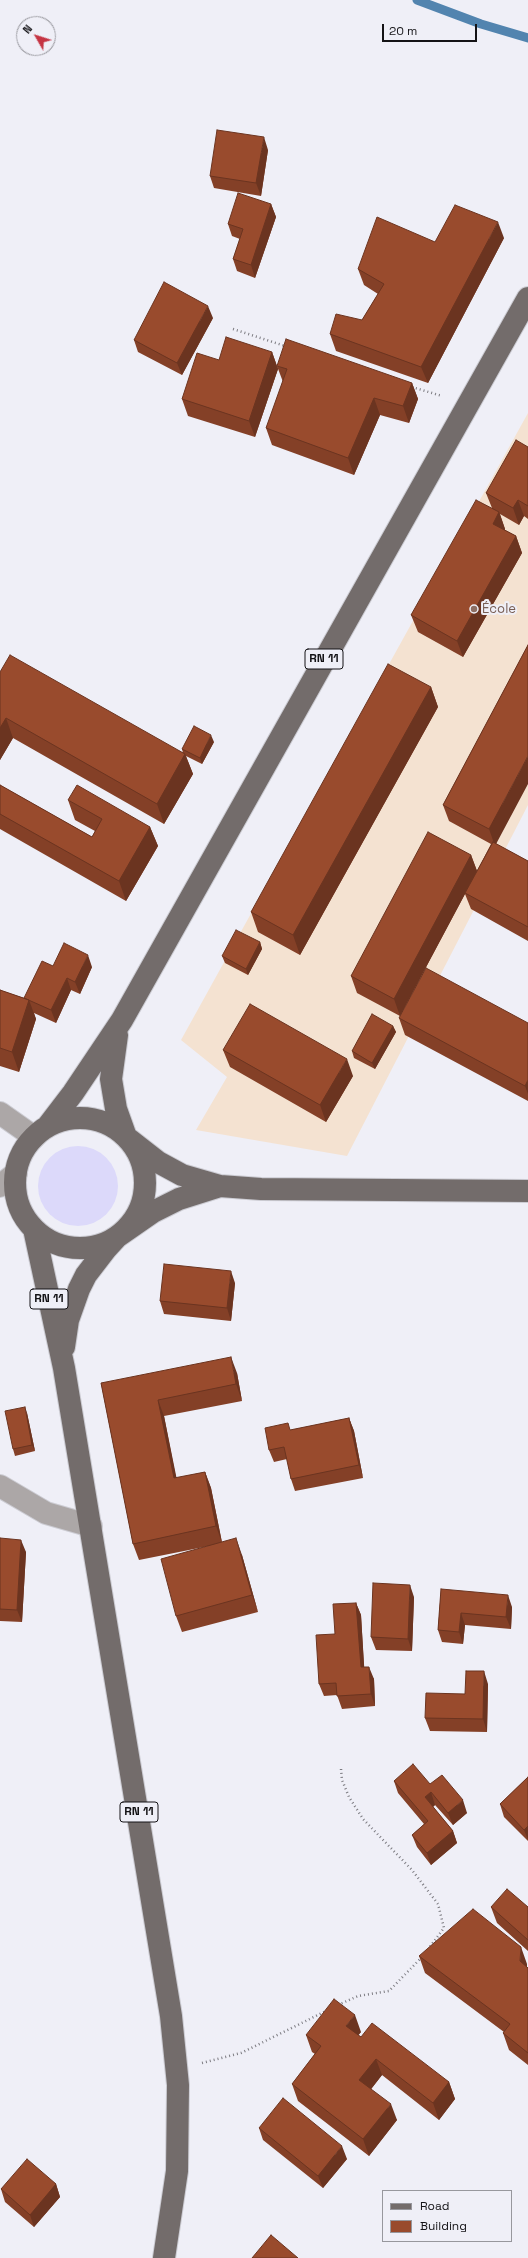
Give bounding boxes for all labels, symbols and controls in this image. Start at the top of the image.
north arrow [16,16,56,56]
scale bar [384,16,479,42]
text: N [20,22,35,36]
text: 20 m [389,23,417,39]
place label: École [482,601,516,617]
marker: École [469,604,479,614]
road number: RN 11 [305,649,343,669]
road number: RN 11 [30,1289,68,1309]
road number: RN 11 [120,1802,158,1822]
legend [382,2190,512,2242]
text: Road [420,2198,449,2214]
text: Building [420,2218,467,2234]

